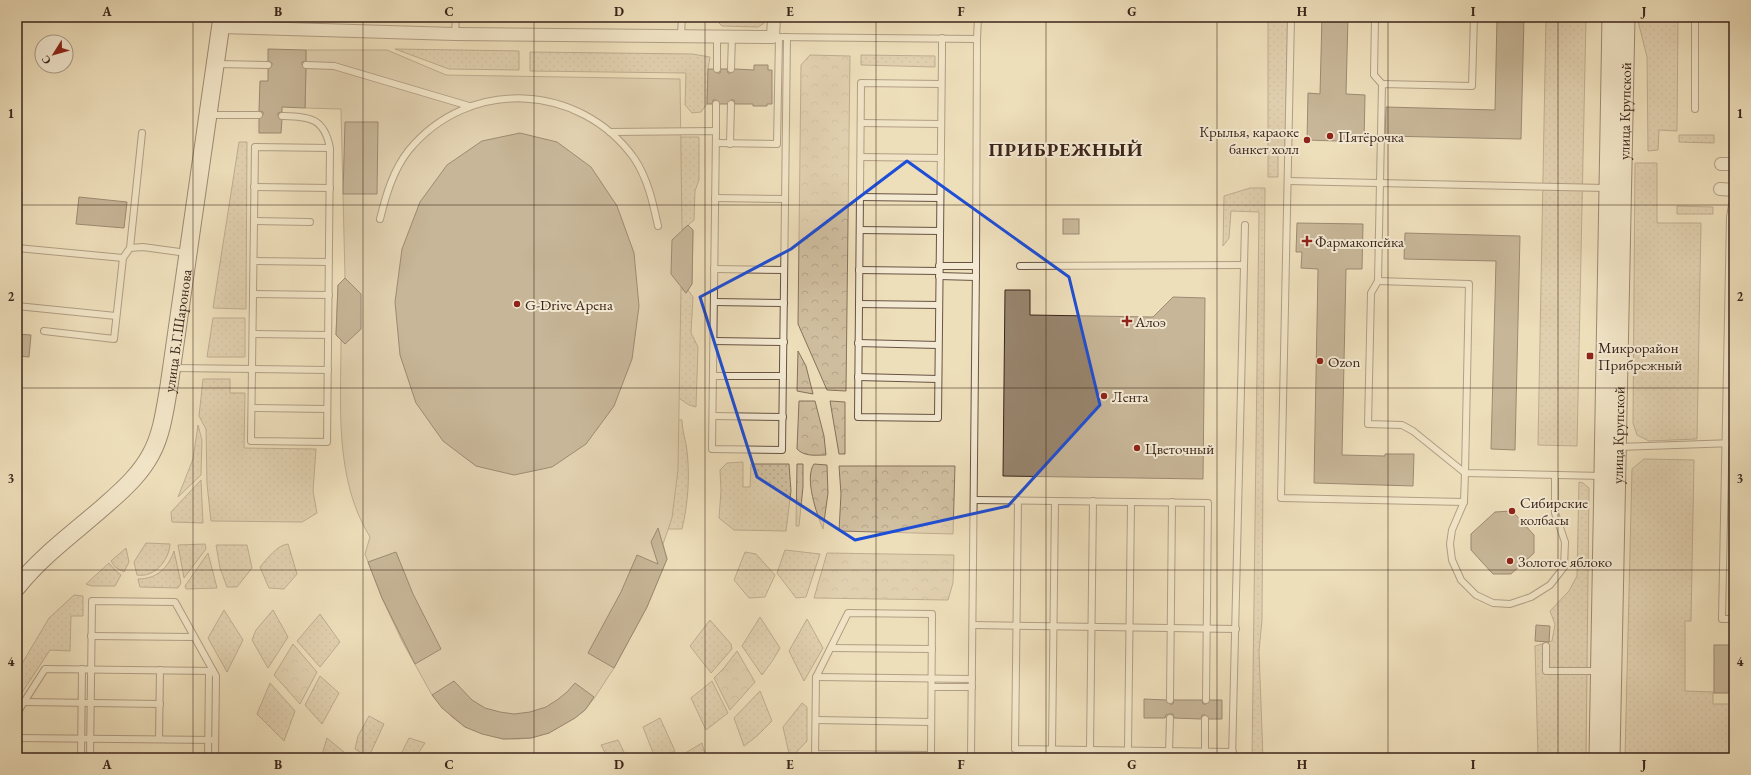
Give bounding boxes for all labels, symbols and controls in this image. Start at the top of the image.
text: A [101,3,112,20]
text: B [274,3,282,20]
text: C [444,3,454,20]
text: D [614,3,624,20]
text: E [786,3,794,20]
text: F [957,3,965,20]
text: G [1127,3,1137,20]
text: H [1297,3,1308,20]
text: I [1471,3,1476,20]
text: J [1640,3,1647,20]
north arrow [34,34,74,74]
text: С [38,53,54,67]
street label: улица Крупской [1614,62,1635,160]
text: 1 [8,105,15,122]
text: 1 [1737,105,1744,122]
place label: Крылья, караоке банкет холл [1199,122,1299,158]
place label: Пятёрочка [1338,127,1404,146]
marker: Пятёрочка [1325,131,1335,141]
marker: Крылья, караоке банкет холл [1302,135,1312,145]
district label: ПРИБРЕЖНЫЙ [988,137,1144,162]
place label: Фармакопейка [1315,232,1404,251]
marker: Фармакопейка [1302,236,1312,246]
street label: улица Б.Г.Шаронова [159,268,195,394]
text: 2 [8,288,15,305]
text: 2 [1737,288,1744,305]
place label: G-Drive Арена [525,295,613,314]
marker: G-Drive Арена [512,299,522,309]
place label: Алоэ [1134,312,1166,331]
marker: Алоэ [1122,316,1132,326]
place label: Микрорайон Прибрежный [1598,338,1682,374]
marker: Микрорайон Прибрежный [1585,351,1595,361]
place label: Ozon [1328,352,1361,371]
marker: Ozon [1315,356,1325,366]
street label: улица Крупской [1607,386,1628,484]
place label: Лента [1112,387,1148,406]
marker: Лента [1099,391,1109,401]
place label: Цветочный [1145,439,1214,458]
marker: Цветочный [1132,443,1142,453]
text: 3 [8,470,15,487]
text: 3 [1737,470,1744,487]
place label: Сибирские колбасы [1520,493,1588,529]
marker: Сибирские колбасы [1507,506,1517,516]
place label: Золотое яблоко [1518,552,1612,571]
marker: Золотое яблоко [1505,556,1515,566]
text: 4 [8,653,15,670]
text: 4 [1737,653,1744,670]
text: A [101,756,112,773]
text: B [274,756,282,773]
text: C [444,756,454,773]
text: D [614,756,624,773]
text: E [786,756,794,773]
text: F [957,756,965,773]
text: G [1127,756,1137,773]
text: H [1297,756,1308,773]
text: I [1471,756,1476,773]
text: J [1640,756,1647,773]

